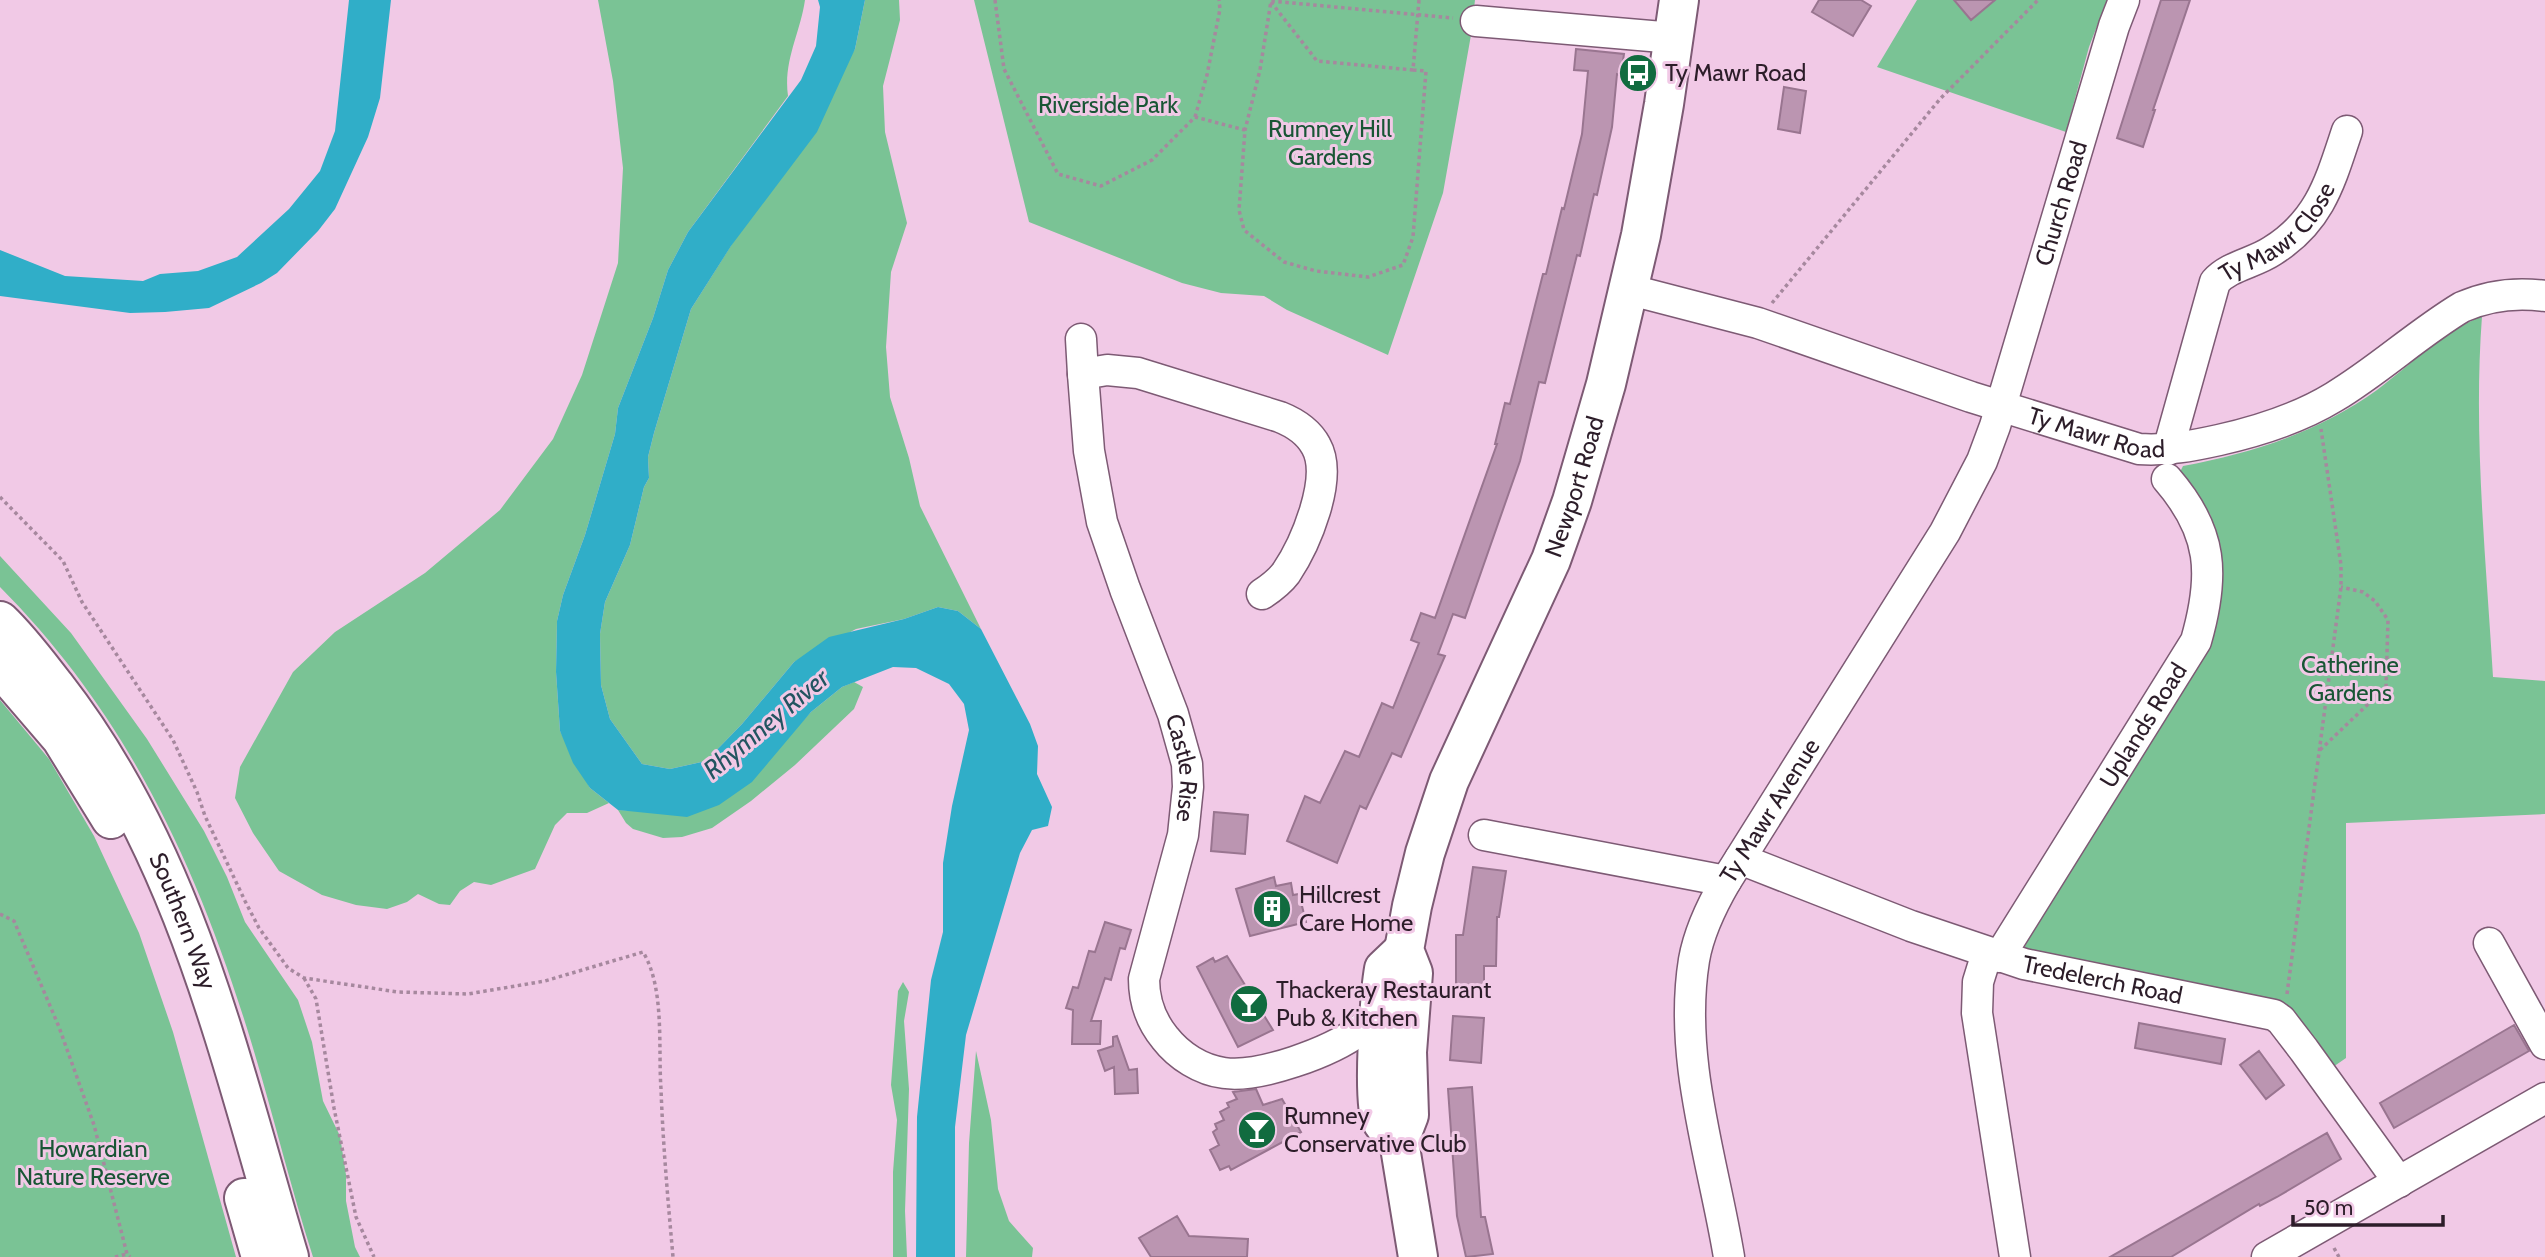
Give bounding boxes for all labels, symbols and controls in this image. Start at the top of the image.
bus stop icon: Ty Mawr Road [1617,52,1659,94]
place label: Ty Mawr Road [1665,58,1806,87]
park label: Riverside Park [1038,90,1178,119]
park label: Rumney Hill Gardens [1268,114,1392,171]
street label: Church Road [2028,137,2093,269]
street label: Ty Mawr Close [2214,178,2341,288]
street label: Ty Mawr Road [2025,401,2166,464]
street label: Newport Road [1538,413,1610,561]
park label: Catherine Gardens [2301,650,2399,707]
street label: Uplands Road [2093,657,2193,793]
water label: Rhymney River [697,662,836,786]
street label: Castle Rise [1160,711,1204,823]
street label: Ty Mawr Avenue [1713,733,1826,889]
street label: Southern Way [143,848,223,993]
place label: Hillcrest Care Home [1299,880,1413,937]
building icon: Hillcrest Care Home [1251,888,1293,930]
street label: Tredelerch Road [2020,949,2185,1010]
place label: Thackeray Restaurant Pub & Kitchen [1276,975,1491,1032]
bar icon: Thackeray Restaurant Pub & Kitchen [1228,983,1270,1025]
place label: Rumney Conservative Club [1284,1101,1467,1158]
bar icon: Rumney Conservative Club [1236,1109,1278,1151]
park label: Howardian Nature Reserve [16,1134,170,1191]
scale bar [2293,1184,2444,1228]
text: 50 m [2304,1195,2353,1220]

